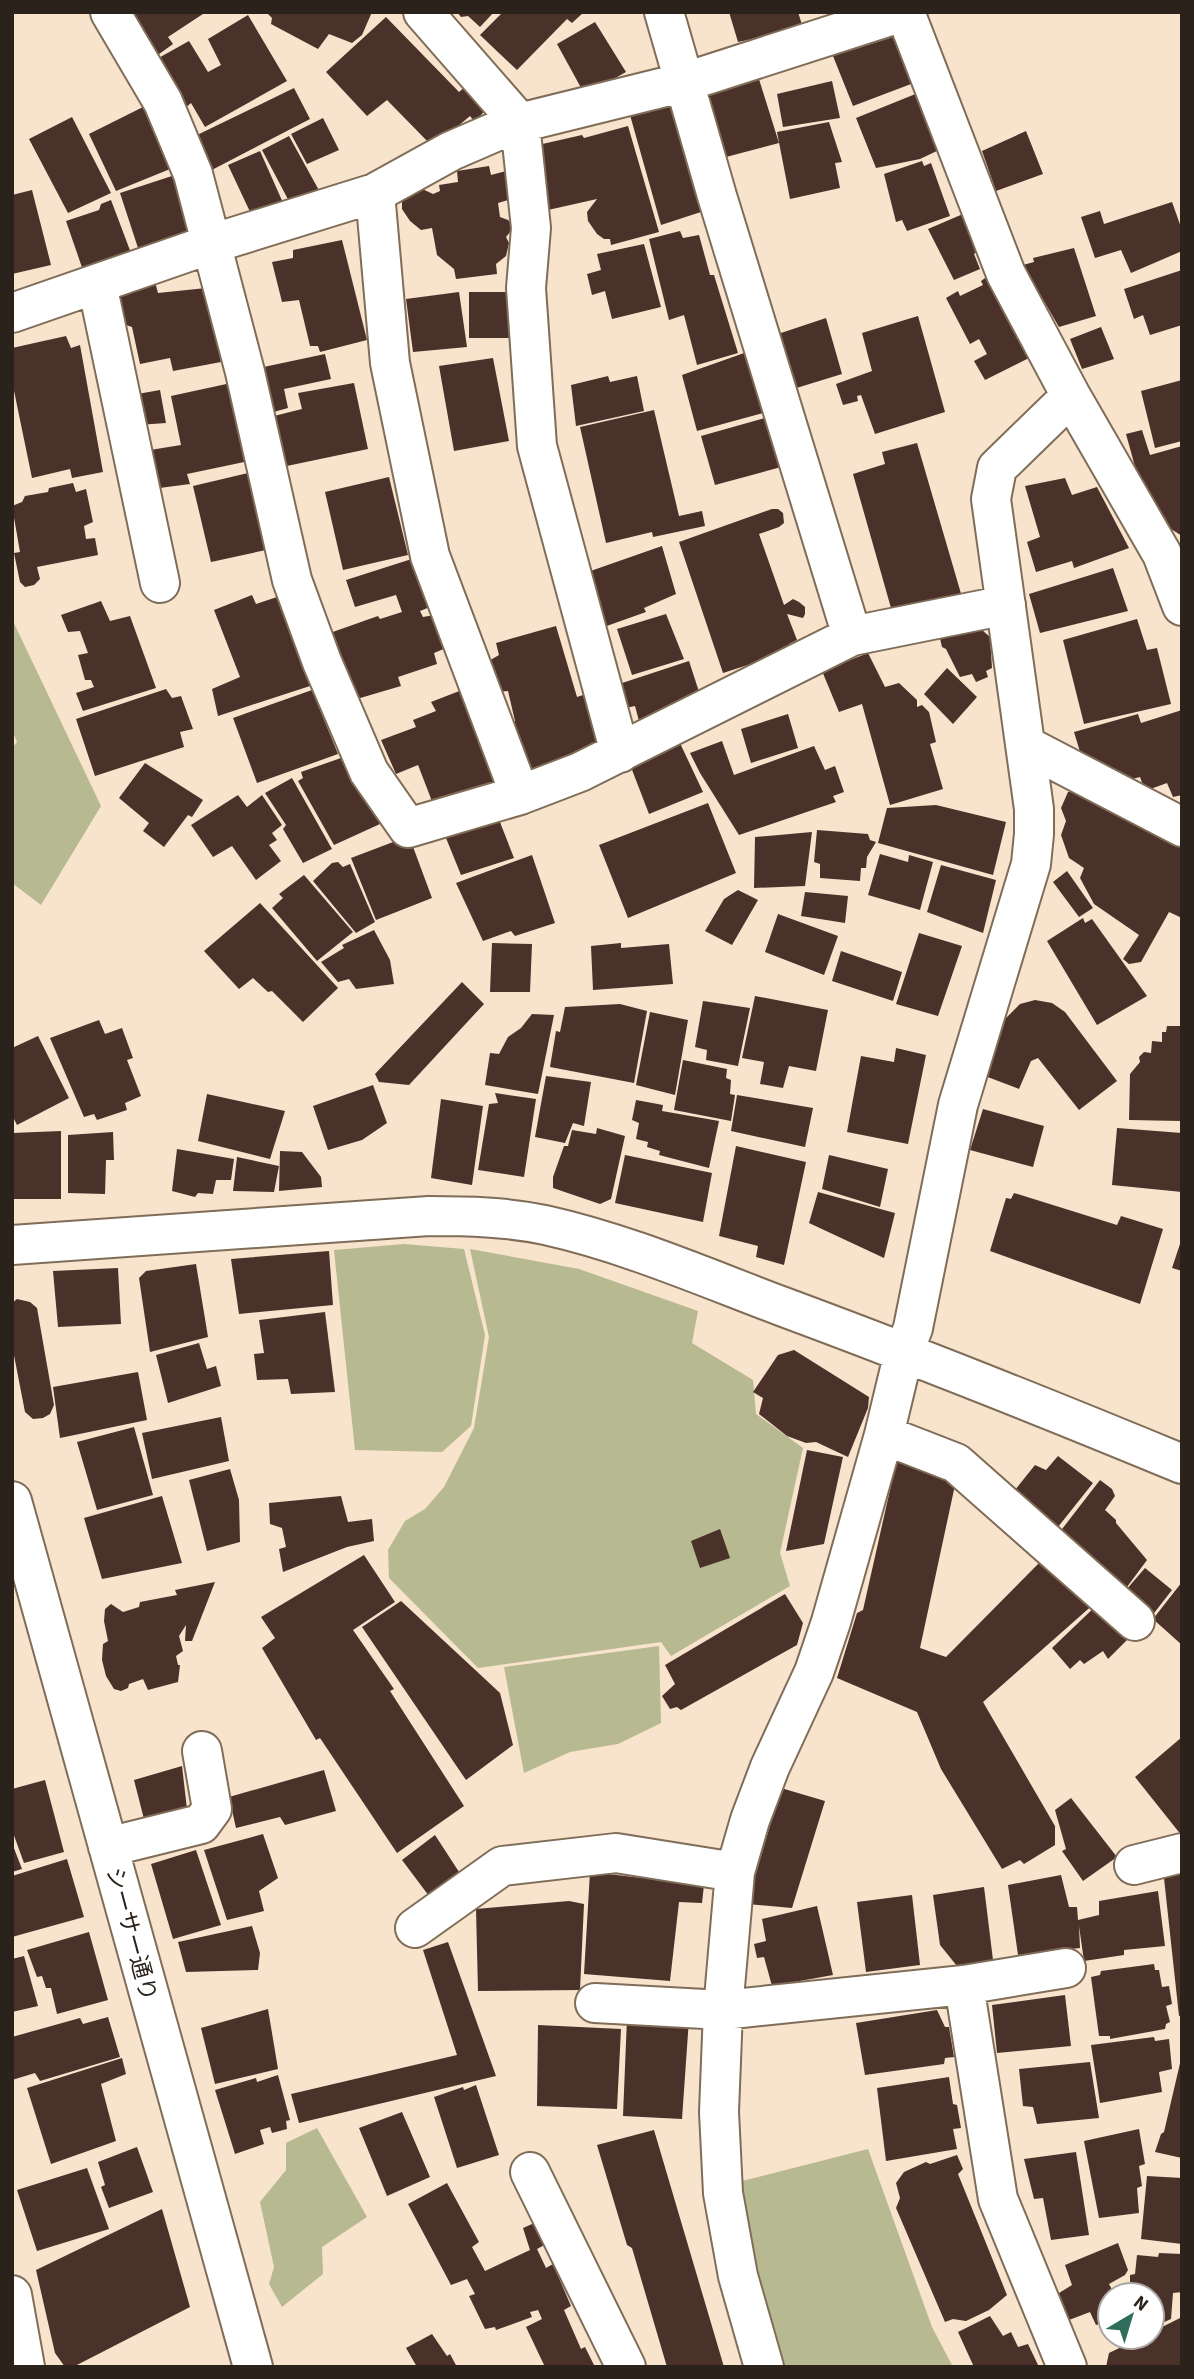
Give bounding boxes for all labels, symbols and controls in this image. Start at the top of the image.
street label: シーサー通り [98,1863,165,2005]
north arrow [1096,2281,1166,2351]
text: N [1127,2289,1154,2318]

